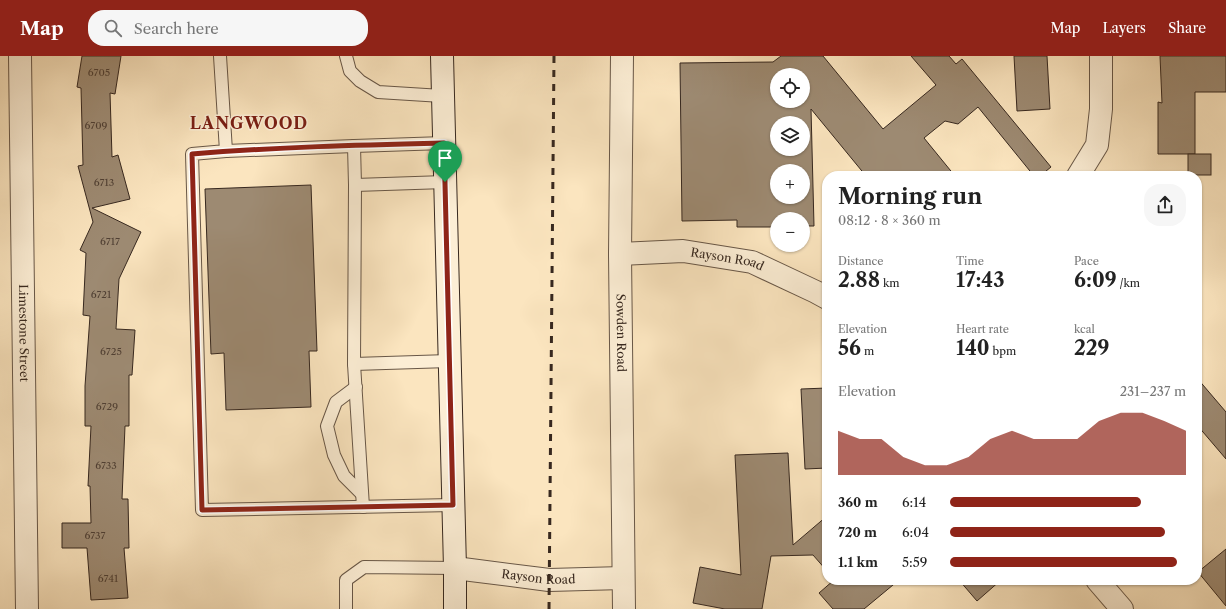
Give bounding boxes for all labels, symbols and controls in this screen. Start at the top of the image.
search box [88,10,368,46]
text: Map [20,17,64,40]
icon: search [102,17,124,39]
text: Search here [134,19,219,38]
text: Map [1050,19,1080,37]
text: Layers [1102,19,1146,37]
text: Share [1168,19,1206,37]
house number: 6705 [88,66,110,79]
map controls [770,68,810,252]
button: locate [770,68,810,108]
district label: LANGWOOD [190,113,308,133]
button: layers [770,116,810,156]
house number: 6709 [85,119,108,132]
pin [428,141,462,182]
icon: arrive [434,147,456,169]
button: + [770,164,810,204]
house number: 6713 [94,176,114,189]
text: Morning run [838,183,982,210]
button: share [1144,184,1186,226]
button: − [770,212,810,252]
text: 08:12 · 8 × 360 m [838,212,941,228]
house number: 6717 [100,235,120,248]
street label: Rayson Road [690,244,767,274]
text: Distance [838,254,884,268]
text: Time [956,254,984,268]
text: Pace [1074,254,1099,268]
text: 2.88 [838,268,880,292]
text: 17:43 [956,268,1005,292]
text: 6:09 [1074,268,1117,292]
text: km [880,276,900,290]
text: /km [1117,276,1140,290]
street label: Limestone Street [16,284,32,383]
house number: 6721 [91,288,112,301]
street label: Sowden Road [613,294,629,373]
text: Elevation [838,322,887,336]
text: Heart rate [956,322,1009,336]
text: kcal [1074,322,1095,336]
text: 56 [838,336,861,360]
text: 140 [956,336,990,360]
text: 229 [1074,336,1110,360]
text: m [861,344,874,358]
text: bpm [990,344,1016,358]
house number: 6725 [100,345,122,358]
text: Elevation [838,383,896,399]
text: 231–237 m [1120,383,1186,399]
house number: 6729 [96,400,118,413]
house number: 6733 [95,459,117,472]
text: 360 m [838,494,878,510]
text: 6:14 [902,494,926,510]
text: 720 m [838,524,877,540]
text: 6:04 [902,524,929,540]
house number: 6737 [84,529,106,542]
text: 1.1 km [838,554,878,570]
text: 5:59 [902,554,927,570]
street label: Rayson Road [501,566,576,587]
house number: 6741 [98,572,119,585]

